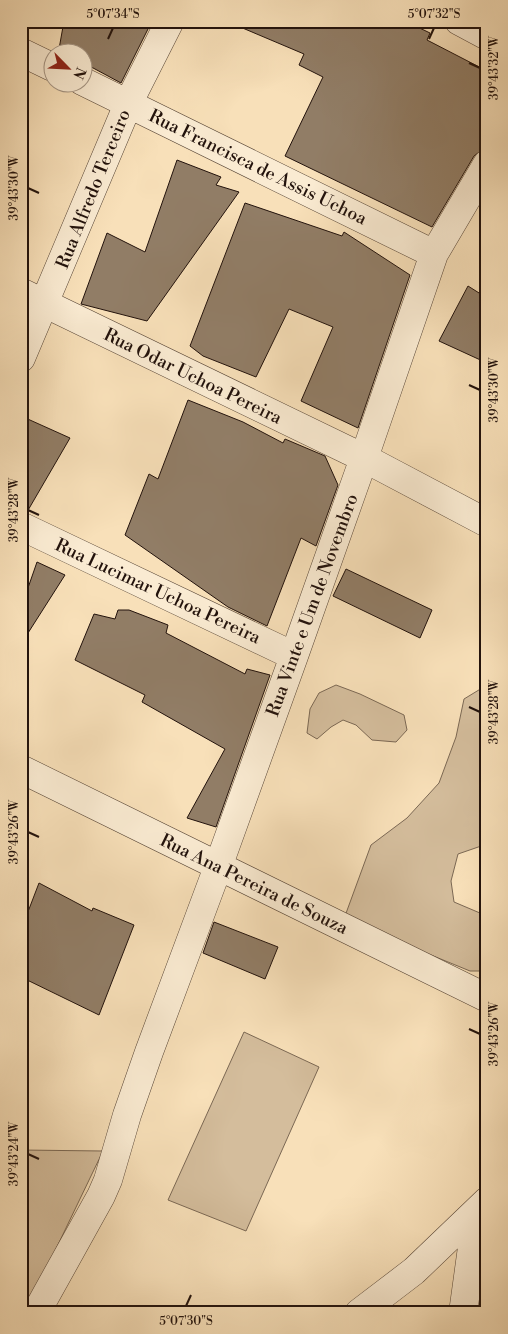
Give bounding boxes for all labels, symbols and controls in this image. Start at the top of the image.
text: 5°07'34"S [86,7,140,22]
text: 5°07'32"S [408,7,460,22]
text: 39°43'32"W [487,35,502,100]
north arrow [42,42,92,92]
text: N [68,64,89,82]
street label: Rua Francisca de Assis Uchoa [145,105,371,231]
street label: Rua Alfredo Terceiro [51,106,136,272]
text: 39°43'30"W [7,154,22,220]
street label: Rua Odar Uchoa Pereira [100,323,287,430]
text: 39°43'30"W [487,356,502,422]
text: 39°43'28"W [7,477,22,542]
street label: Rua Vinte e Um de Novembro [261,491,364,720]
street label: Rua Lucimar Uchoa Pereira [51,534,265,650]
text: 39°43'28"W [487,679,502,744]
text: 39°43'26"W [7,799,22,864]
street label: Rua Ana Pereira de Souza [156,829,352,940]
text: 39°43'26"W [487,1001,502,1066]
text: 39°43'24"W [7,1121,22,1186]
text: 5°07'30"S [159,1314,213,1329]

